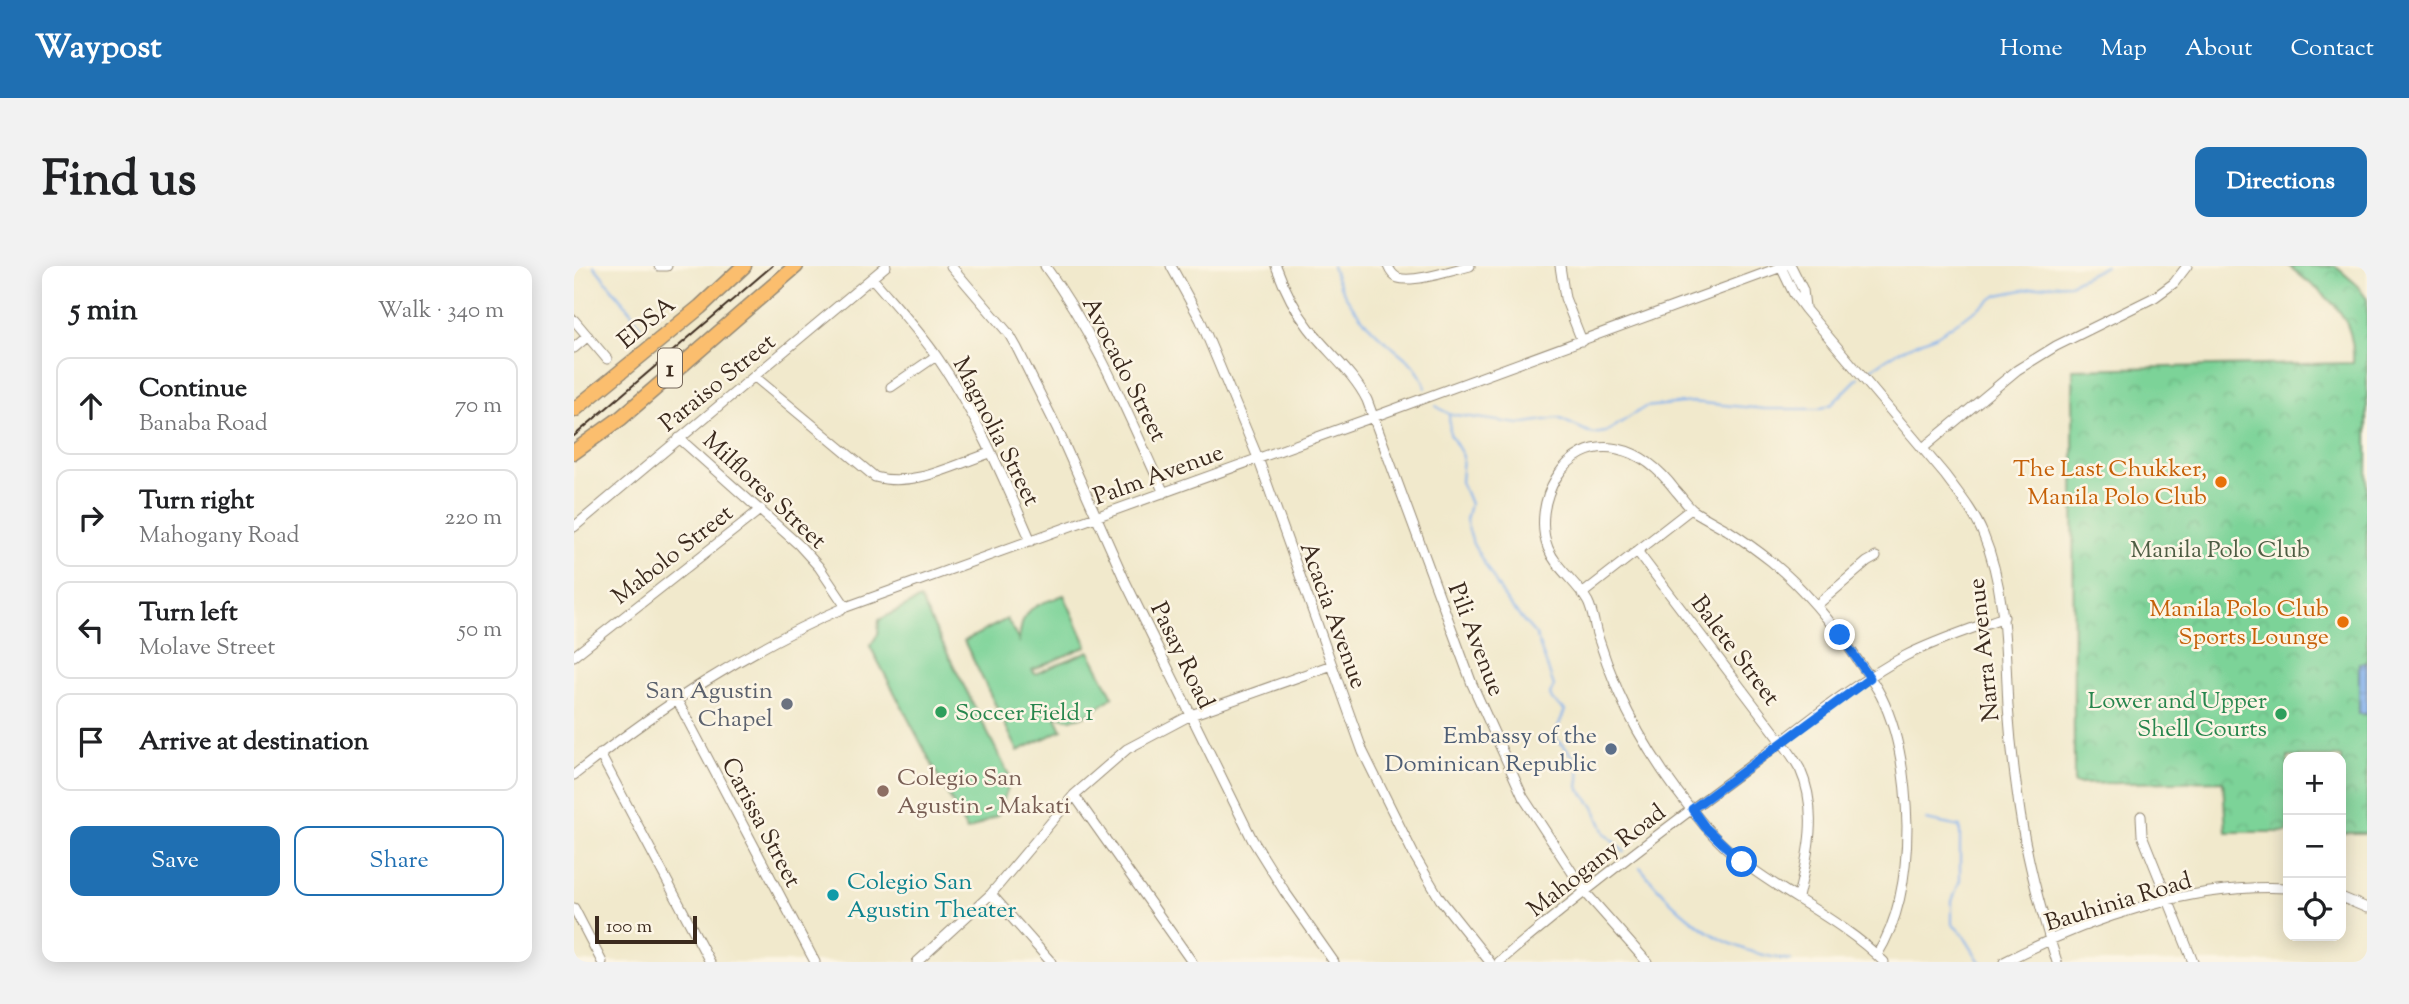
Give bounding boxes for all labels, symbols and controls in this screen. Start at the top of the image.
text: Waypost [35,25,162,73]
text: Home [2000,32,2063,66]
text: Map [2101,32,2147,66]
text: About [2185,32,2252,66]
text: Contact [2290,32,2374,66]
text: Find us [42,147,196,217]
button: Directions [2195,147,2367,217]
street label: EDSA [611,289,684,358]
text: 5 min [70,290,138,333]
street label: Avocado Street [1072,292,1174,448]
text: Walk · 340 m [378,295,504,328]
street label: Paraiso Street [653,326,784,441]
road number: 1 [658,348,682,388]
street label: Magnolia Street [943,352,1047,512]
text: Continue [139,371,247,408]
icon: ahead [72,387,110,425]
text: 70 m [455,390,502,423]
text: Banaba Road [139,408,268,441]
street label: Milflores Street [694,425,833,558]
street label: Palm Avenue [1089,437,1228,515]
place label: The Last Chukker, Manila Polo Club [2013,453,2207,515]
marker: The Last Chukker, Manila Polo Club [2213,474,2229,490]
text: Turn right [139,483,254,520]
street label: Mabolo Street [605,497,741,614]
icon: right [72,499,110,537]
text: 220 m [444,502,502,535]
text: Mahogany Road [139,520,299,553]
park label: Manila Polo Club [2130,534,2310,568]
street label: Acacia Avenue [1290,538,1374,694]
street label: Narra Avenue [1961,576,2009,723]
street label: Pili Avenue [1438,578,1512,701]
street label: Balete Street [1682,589,1787,713]
place label: Manila Polo Club Sports Lounge [2149,593,2329,655]
text: Turn left [139,595,238,632]
street label: Pasay Road [1141,597,1222,716]
icon: left [72,611,110,649]
text: 50 m [458,614,502,647]
marker: Manila Polo Club Sports Lounge [2335,614,2351,630]
route end [1824,619,1855,650]
text: Molave Street [139,632,275,665]
place label: San Agustin Chapel [645,675,773,737]
place label: Lower and Upper Shell Courts [2088,685,2267,747]
marker: San Agustin Chapel [779,696,795,712]
place label: Soccer Field 1 [955,697,1093,731]
marker: Soccer Field 1 [933,704,949,720]
marker: Lower and Upper Shell Courts [2273,706,2289,722]
place label: Embassy of the Dominican Republic [1384,720,1597,782]
icon: arrive [72,723,110,761]
text: Arrive at destination [139,724,369,761]
marker: Embassy of the Dominican Republic [1603,741,1619,757]
street label: Carissa Street [712,752,809,894]
map controls [2283,752,2346,941]
button: + [2283,752,2346,815]
place label: Colegio San Agustin - Makati [897,762,1071,824]
marker: Colegio San Agustin - Makati [875,783,891,799]
street label: Mahogany Road [1521,796,1674,927]
button: − [2283,815,2346,878]
button: Save [70,826,280,896]
button: Share [294,826,504,896]
route start [1726,846,1757,877]
street label: Bauhinia Road [2041,864,2197,941]
place label: Colegio San Agustin Theater [847,866,1016,928]
button: locate [2283,878,2346,941]
marker: Colegio San Agustin Theater [825,887,841,903]
scale bar [595,913,696,945]
text: 100 m [606,914,652,941]

